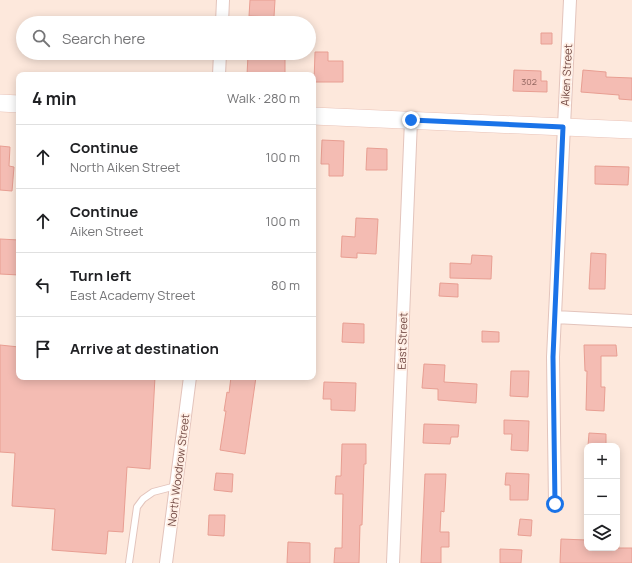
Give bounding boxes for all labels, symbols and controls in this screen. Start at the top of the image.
search box [16,16,316,60]
icon: search [30,27,52,49]
text: Search here [62,28,145,49]
street label: Aiken Street [557,44,575,106]
house number: 302 [521,75,537,88]
text: 4 min [32,87,76,110]
text: Walk · 280 m [227,89,300,107]
route end [402,111,420,129]
text: Continue [70,137,138,158]
icon: ahead [32,146,54,168]
text: 100 m [265,148,300,166]
text: North Aiken Street [70,158,180,176]
text: Continue [70,201,138,222]
icon: ahead [32,210,54,232]
text: 100 m [265,212,300,230]
text: Aiken Street [70,222,144,240]
text: Turn left [70,265,132,286]
icon: left [32,274,54,296]
text: 80 m [271,276,300,294]
text: East Academy Street [70,286,195,304]
street label: East Street [394,312,410,370]
icon: arrive [32,338,54,360]
text: Arrive at destination [70,338,219,359]
street label: North Woodrow Street [164,413,192,527]
map controls [584,443,620,551]
button: + [584,443,620,479]
button: − [584,479,620,515]
route start [546,495,564,513]
button: layers [584,515,620,551]

